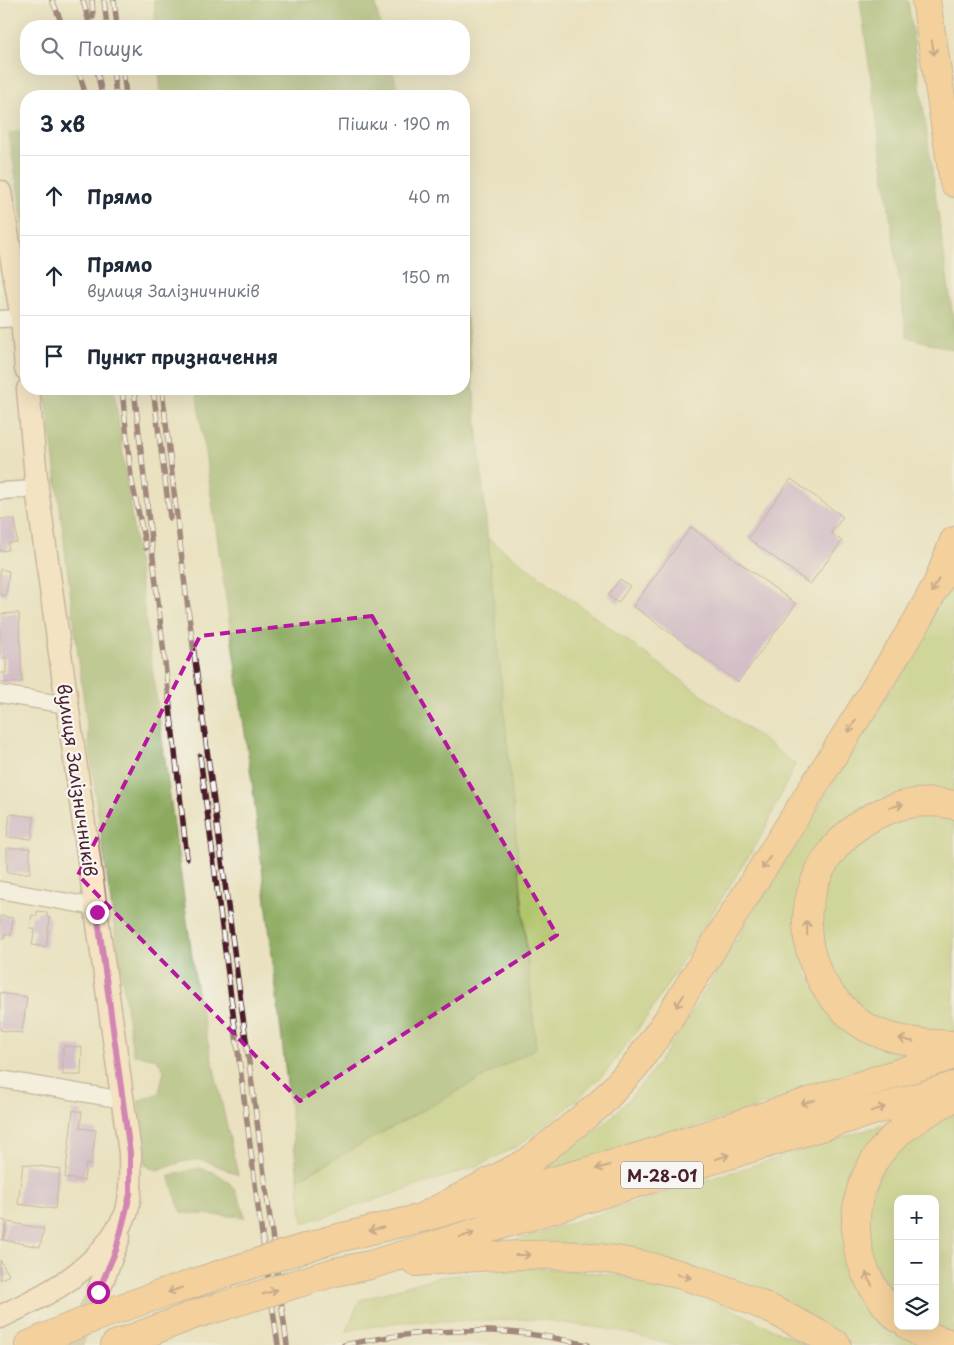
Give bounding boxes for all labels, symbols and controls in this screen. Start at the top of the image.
search box [20,20,470,75]
icon: search [38,34,66,62]
text: Пошук [78,34,143,62]
one-way arrow [928,40,938,56]
text: 3 хв [40,107,85,139]
text: Пішки · 190 m [338,111,450,135]
icon: ahead [40,182,68,210]
text: Прямо [87,182,152,210]
text: 40 m [408,184,450,208]
text: Прямо [87,250,152,278]
icon: ahead [40,262,68,290]
text: 150 m [402,264,450,288]
text: вулиця Залізничників [87,278,260,302]
icon: arrive [40,342,68,370]
text: Пункт призначення [87,342,278,370]
one-way arrow [930,578,939,593]
street label: вулиця Залізничників [51,682,105,878]
one-way arrow [847,718,857,732]
one-way arrow [888,801,904,810]
one-way arrow [760,856,770,870]
route end [86,901,109,924]
one-way arrow [803,920,812,936]
one-way arrow [674,994,684,1008]
one-way arrow [898,1035,914,1045]
one-way arrow [800,1098,816,1108]
one-way arrow [869,1104,885,1113]
one-way arrow [714,1151,730,1161]
road number: М-28-01 [621,1162,703,1188]
one-way arrow [595,1163,611,1173]
map controls [894,1195,939,1330]
button: + [894,1195,939,1240]
one-way arrow [368,1225,384,1234]
one-way arrow [458,1230,474,1239]
button: − [894,1240,939,1285]
one-way arrow [514,1250,531,1260]
one-way arrow [675,1271,691,1281]
one-way arrow [863,1272,873,1287]
route start [87,1281,110,1304]
button: layers [894,1285,939,1330]
one-way arrow [168,1286,183,1295]
one-way arrow [261,1286,277,1296]

